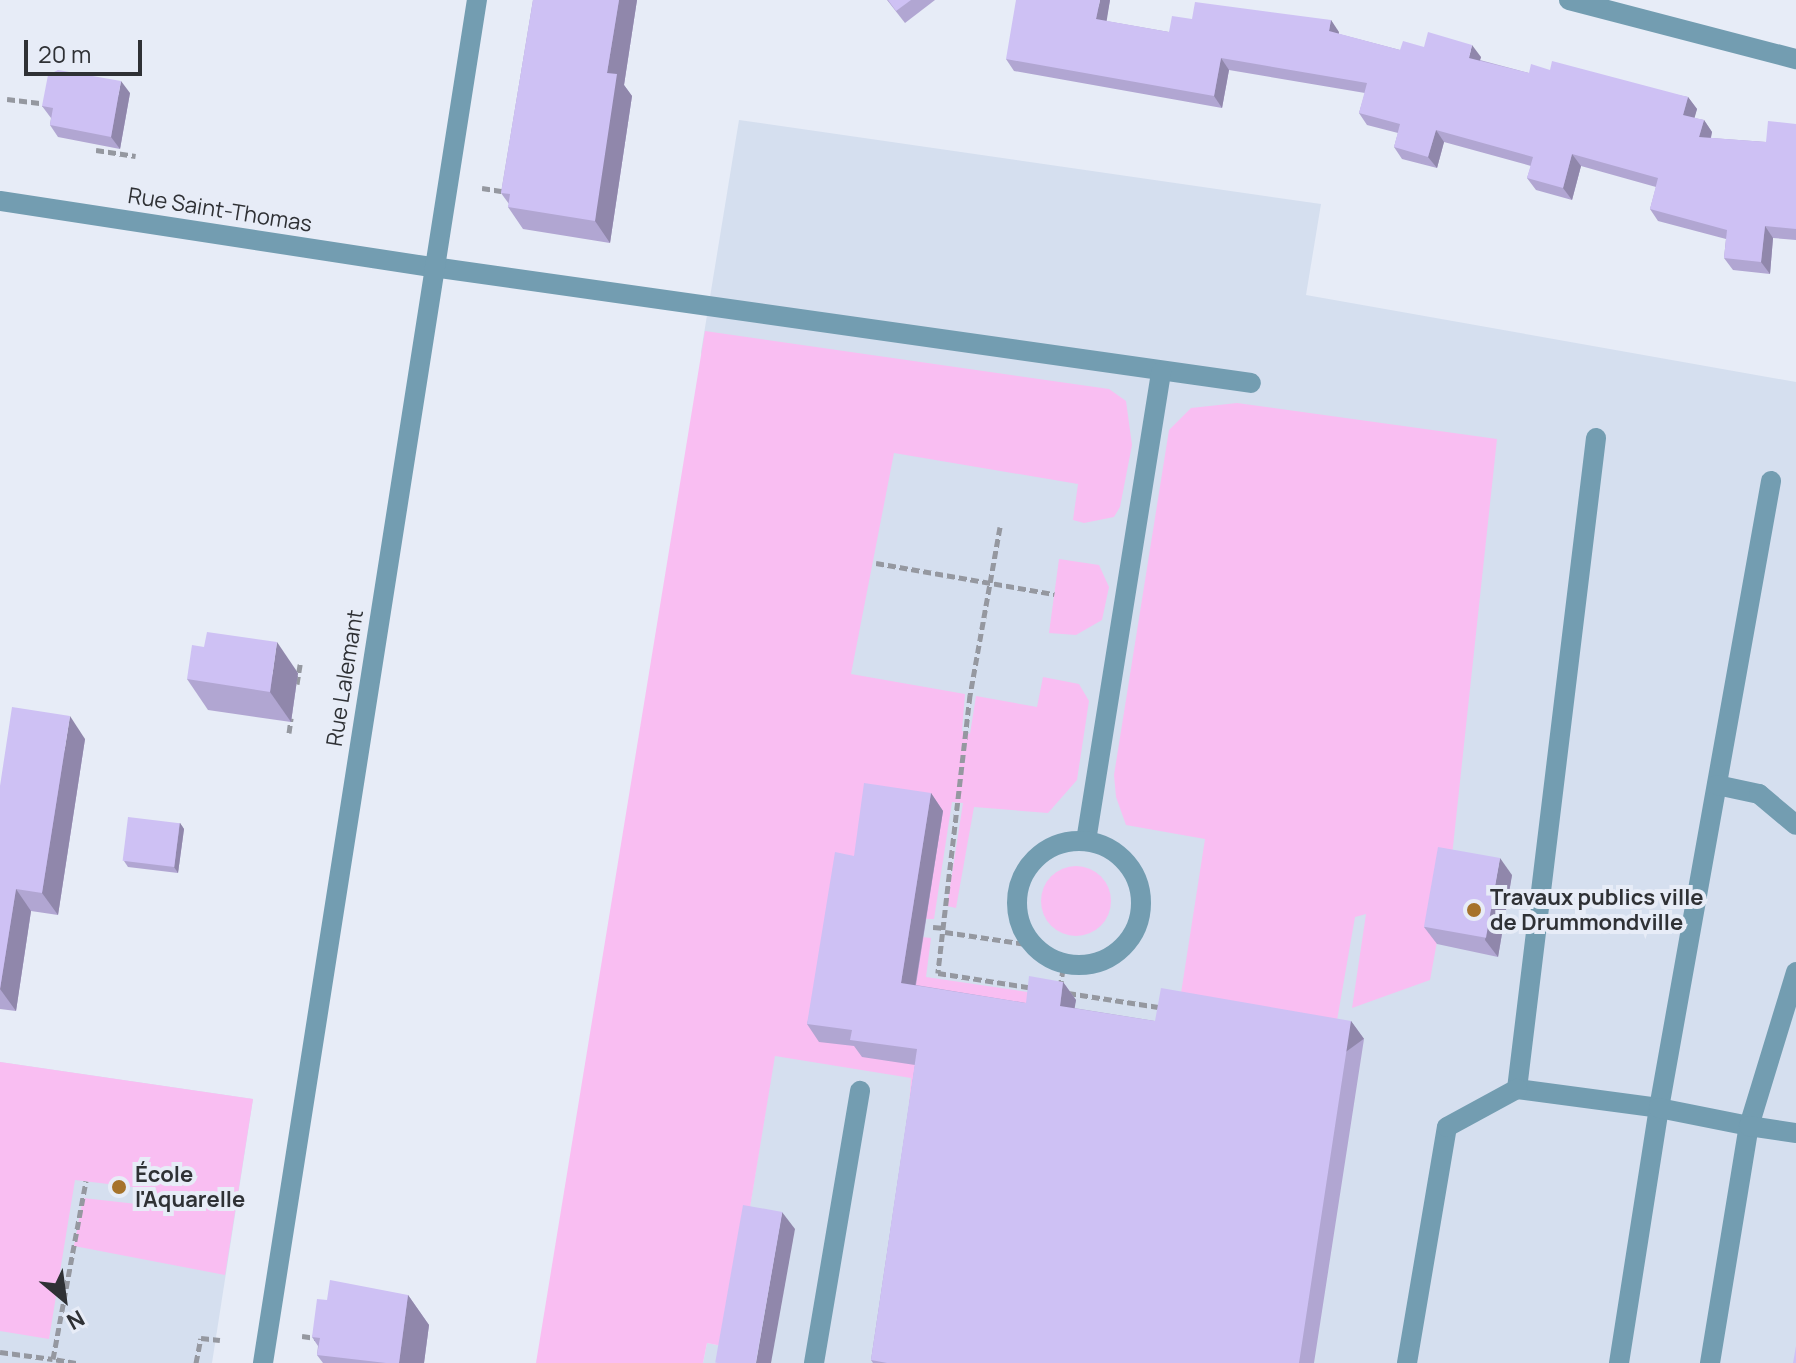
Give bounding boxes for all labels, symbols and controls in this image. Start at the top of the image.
scale bar [28,24,146,74]
text: 20 m [38,37,91,70]
street label: Rue Saint-Thomas [126,182,314,238]
street label: Rue Lalemant [321,608,369,748]
place label: Travaux publics ville de Drummondville [1490,884,1704,936]
marker: Travaux publics ville de Drummondville [1465,901,1483,919]
place label: École l'Aquarelle [135,1161,245,1212]
marker: École l'Aquarelle [110,1178,128,1196]
north arrow [24,1259,104,1339]
text: N [61,1303,90,1337]

